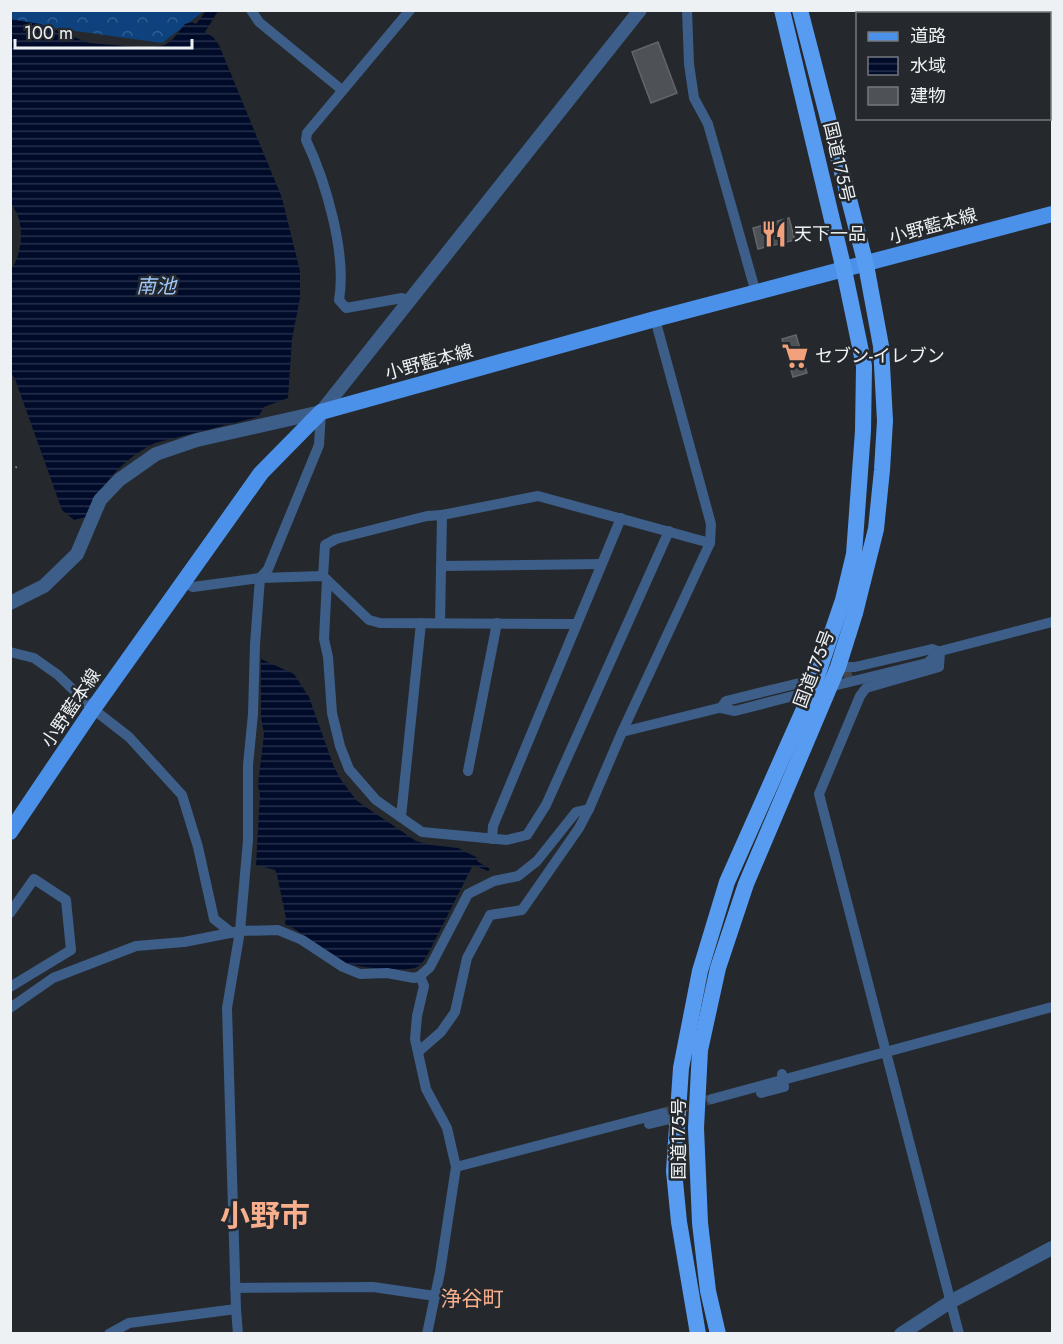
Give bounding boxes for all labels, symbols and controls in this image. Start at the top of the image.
scale bar [15,12,192,50]
legend [856,12,1051,120]
text: 100 m [24,20,73,46]
text: 道路 [910,23,946,49]
text: 水域 [910,53,946,79]
text: 建物 [910,83,946,109]
street label: 国道175号 [817,119,861,205]
street label: 小野藍本線 [886,202,980,250]
restaurant icon: 天下一品 [759,219,789,249]
place label: 天下一品 [794,221,866,247]
water label: 南池 [136,272,178,301]
street label: 小野藍本線 [382,338,476,386]
supermarket icon: セブン-イレブン [780,341,810,371]
place label: セブン-イレブン [815,343,945,369]
street label: 国道175号 [787,626,841,712]
street label: 小野藍本線 [35,663,107,753]
street label: 国道175号 [666,1098,692,1180]
district label: 小野市 [220,1194,310,1237]
district label: 浄谷町 [441,1284,504,1314]

